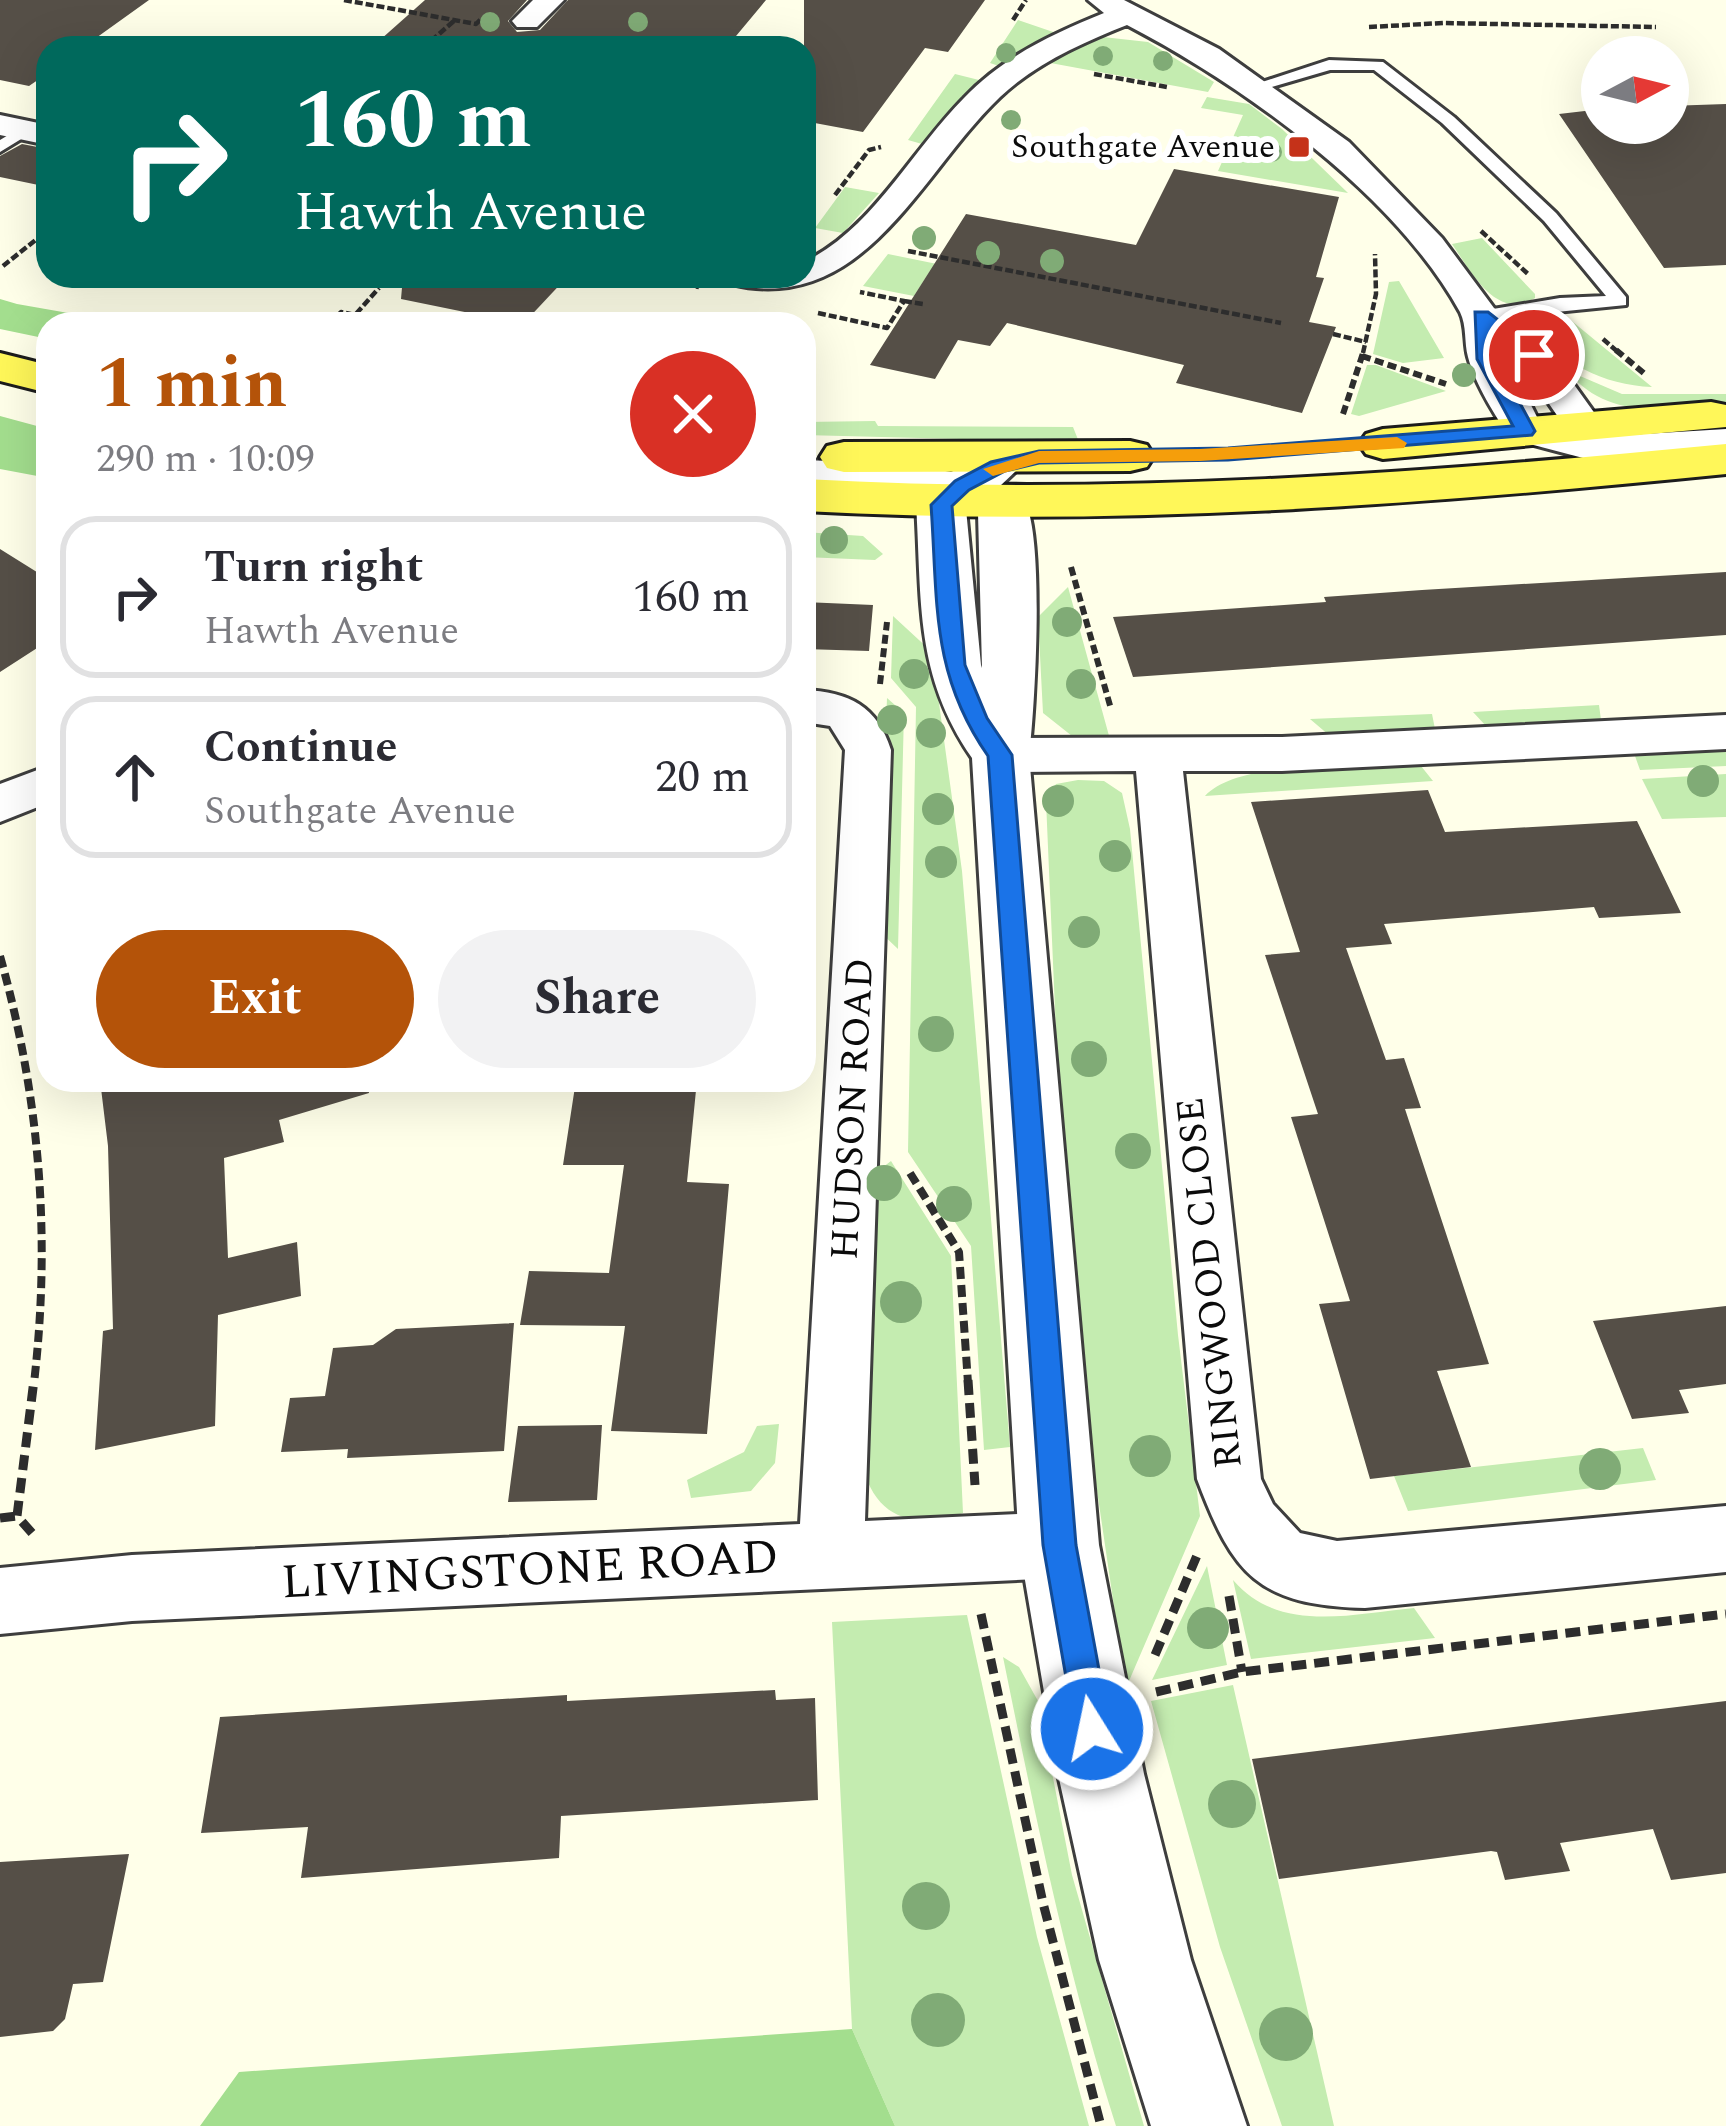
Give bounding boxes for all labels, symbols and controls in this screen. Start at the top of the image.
north arrow [1581,36,1689,144]
map controls [1581,36,1689,144]
text: 160 m [294,57,532,185]
icon: right [96,84,252,240]
place label: Southgate Avenue [1011,122,1275,172]
marker: Southgate Avenue [1286,134,1312,160]
text: Hawth Avenue [294,172,647,254]
pin [1483,304,1585,406]
icon: arrive [1501,322,1567,388]
text: 1 min [96,330,288,439]
button: close [630,351,756,477]
text: 290 m · 10:09 [96,430,315,489]
text: Turn right [204,533,423,602]
text: 160 m [633,563,750,632]
icon: right [102,564,168,630]
text: Hawth Avenue [204,602,459,661]
text: Continue [204,713,397,782]
text: 20 m [655,743,750,812]
icon: ahead [102,744,168,810]
text: Southgate Avenue [204,782,516,841]
button: Exit [96,930,414,1068]
button: Share [438,930,756,1068]
street label: HUDSON ROAD [816,957,890,1261]
street label: RINGWOOD CLOSE [1161,1094,1259,1472]
street label: LIVINGSTONE ROAD [279,1521,781,1619]
position arrow [1029,1666,1155,1792]

